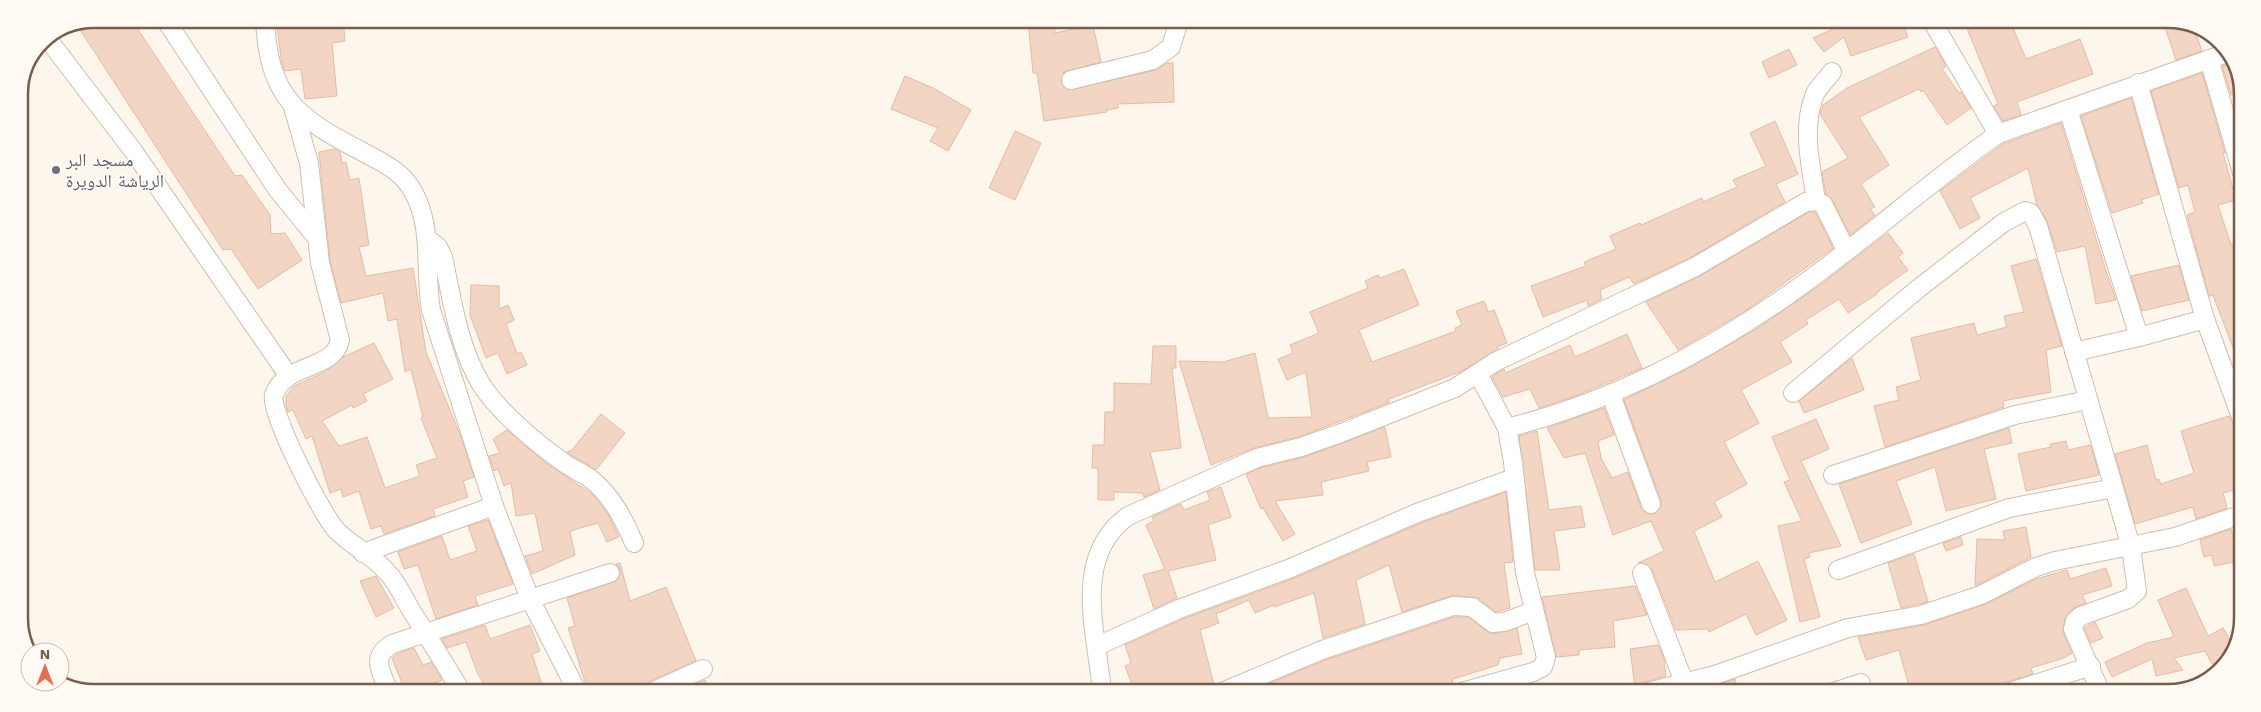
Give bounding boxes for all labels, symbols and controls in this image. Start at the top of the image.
place label: مسجد البر الرياشة الدويرة [65,149,164,191]
marker: مسجد البر الرياشة الدويرة [50,164,62,176]
north arrow [20,642,70,692]
text: N [40,646,50,662]

